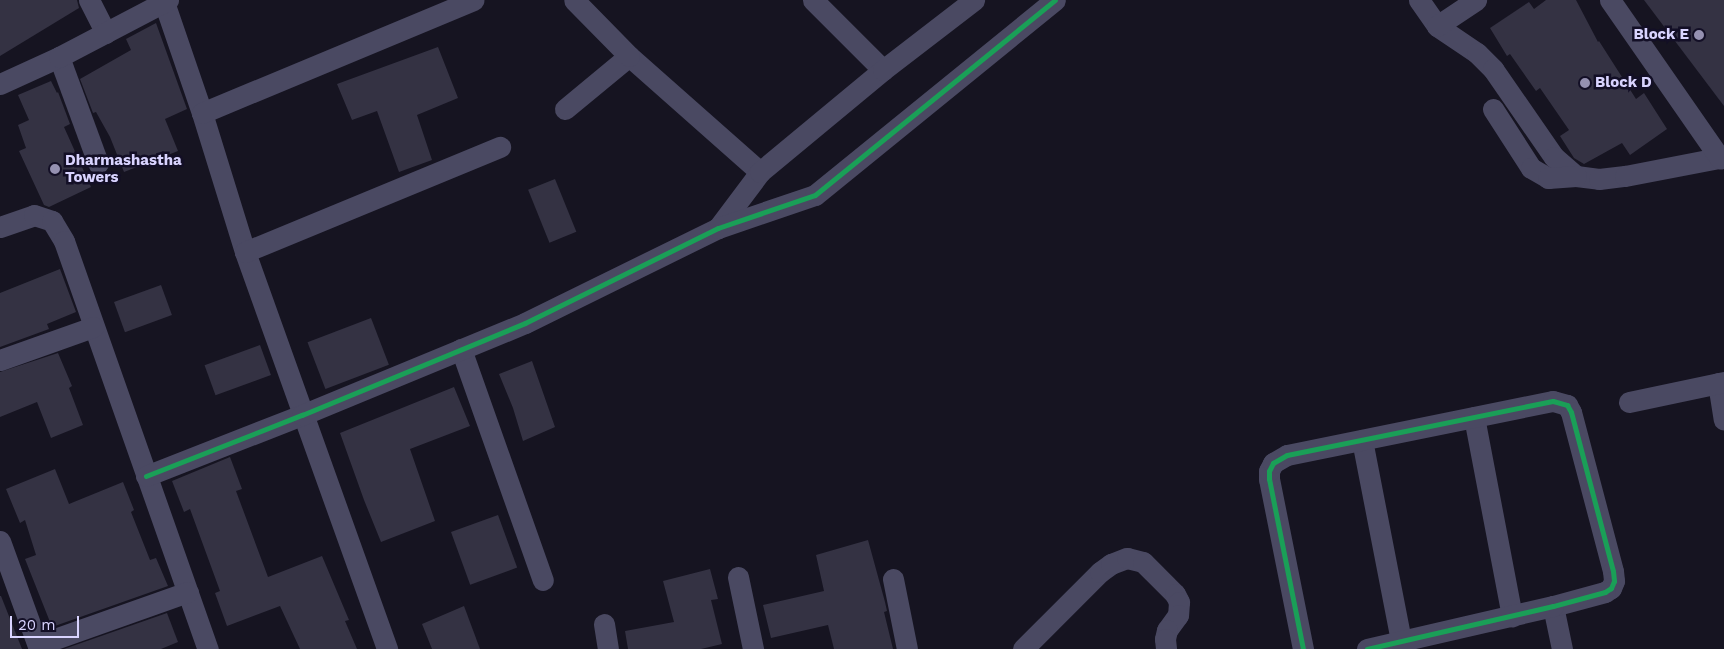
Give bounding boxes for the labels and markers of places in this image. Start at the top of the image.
place label: Block E [1633,26,1689,44]
marker: Block E [1693,29,1705,41]
place label: Block D [1595,74,1652,92]
marker: Block D [1579,77,1591,89]
place label: Dharmashastha Towers [65,151,182,186]
marker: Dharmashastha Towers [49,163,61,175]

